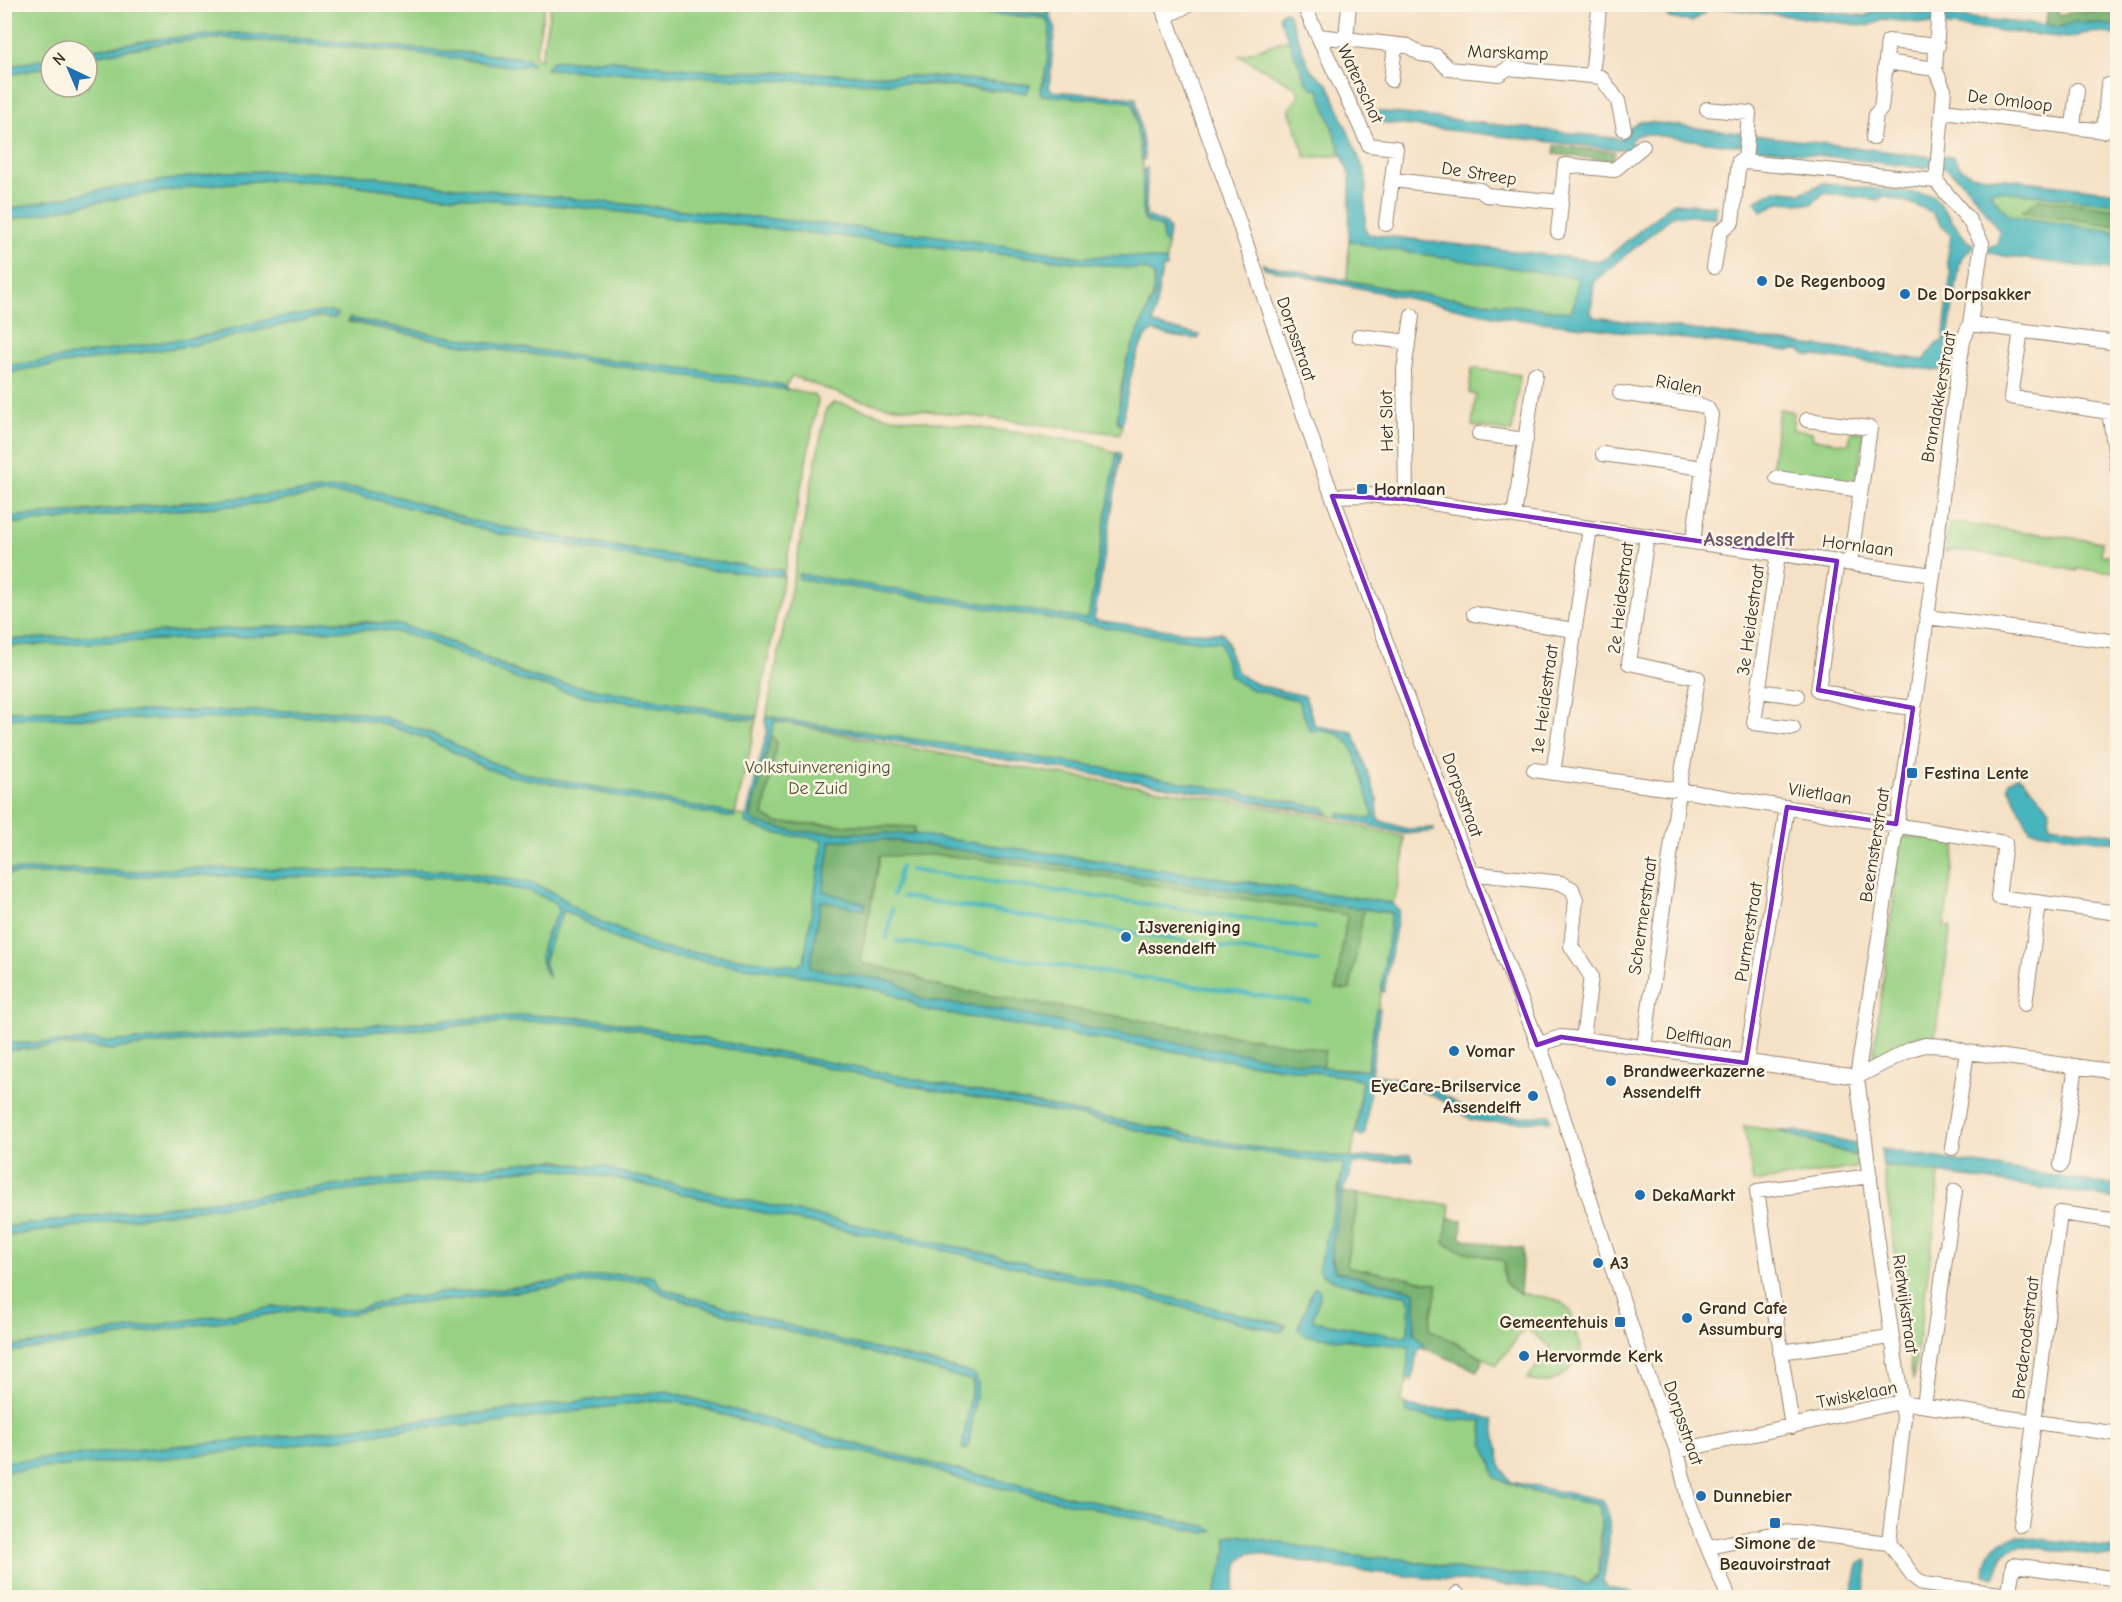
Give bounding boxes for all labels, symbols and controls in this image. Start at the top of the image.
north arrow [39,39,99,99]
street label: Waterschot [1333,41,1388,128]
street label: Marskamp [1467,41,1549,65]
text: N [49,49,69,69]
street label: De Omloop [1966,85,2054,117]
street label: De Streep [1440,158,1518,190]
place label: De Regenboog [1774,271,1886,292]
marker: De Regenboog [1755,274,1769,288]
place label: De Dorpsakker [1917,284,2032,305]
marker: De Dorpsakker [1898,287,1912,301]
street label: Dorpsstraat [1272,294,1321,385]
street label: Brandakkerstraat [1917,329,1961,464]
street label: Rialen [1654,370,1704,400]
street label: Het Slot [1376,389,1398,452]
place label: Hornlaan [1374,479,1446,500]
marker: Hornlaan [1355,482,1369,496]
district label: Assendelft [1703,527,1796,551]
street label: Hornlaan [1821,531,1895,561]
street label: 2e Heidestraat [1604,540,1638,655]
street label: 3e Heidestraat [1733,562,1769,677]
street label: 1e Heidestraat [1527,642,1563,755]
street label: Dorpsstraat [1437,750,1487,841]
park label: Volkstuinvereniging De Zuid [745,757,891,799]
place label: Festina Lente [1924,763,2029,784]
marker: Festina Lente [1905,766,1919,780]
street label: Vlietlaan [1787,779,1853,809]
street label: Beemsterstraat [1856,785,1895,904]
street label: Schermerstraat [1624,855,1662,976]
street label: Purmerstraat [1731,880,1767,983]
place label: IJsvereniging Assendelft [1138,917,1241,959]
marker: IJsvereniging Assendelft [1119,930,1133,944]
street label: Delftlaan [1664,1022,1734,1054]
place label: Vomar [1466,1041,1515,1062]
marker: Vomar [1447,1044,1461,1058]
place label: Brandweerkazerne Assendelft [1623,1061,1765,1103]
marker: Brandweerkazerne Assendelft [1604,1074,1618,1088]
place label: EyeCare-Brilservice Assendelft [1371,1076,1522,1118]
marker: EyeCare-Brilservice Assendelft [1526,1089,1540,1103]
place label: DekaMarkt [1652,1185,1736,1206]
marker: DekaMarkt [1633,1188,1647,1202]
place label: A3 [1610,1253,1629,1274]
street label: Rietwijkstraat [1888,1253,1922,1356]
marker: A3 [1591,1256,1605,1270]
street label: Brederodestraat [2008,1275,2044,1401]
place label: Grand Cafe Assumburg [1699,1298,1788,1340]
marker: Grand Cafe Assumburg [1680,1311,1694,1325]
place label: Gemeentehuis [1500,1312,1608,1333]
marker: Gemeentehuis [1613,1315,1627,1329]
place label: Hervormde Kerk [1536,1346,1663,1367]
marker: Hervormde Kerk [1517,1349,1531,1363]
street label: Twiskelaan [1815,1377,1899,1413]
street label: Dorpsstraat [1659,1378,1708,1469]
place label: Dunnebier [1713,1486,1793,1507]
marker: Dunnebier [1694,1489,1708,1503]
marker: Simone de Beauvoirstraat [1768,1516,1782,1530]
place label: Simone de Beauvoirstraat [1719,1533,1832,1575]

